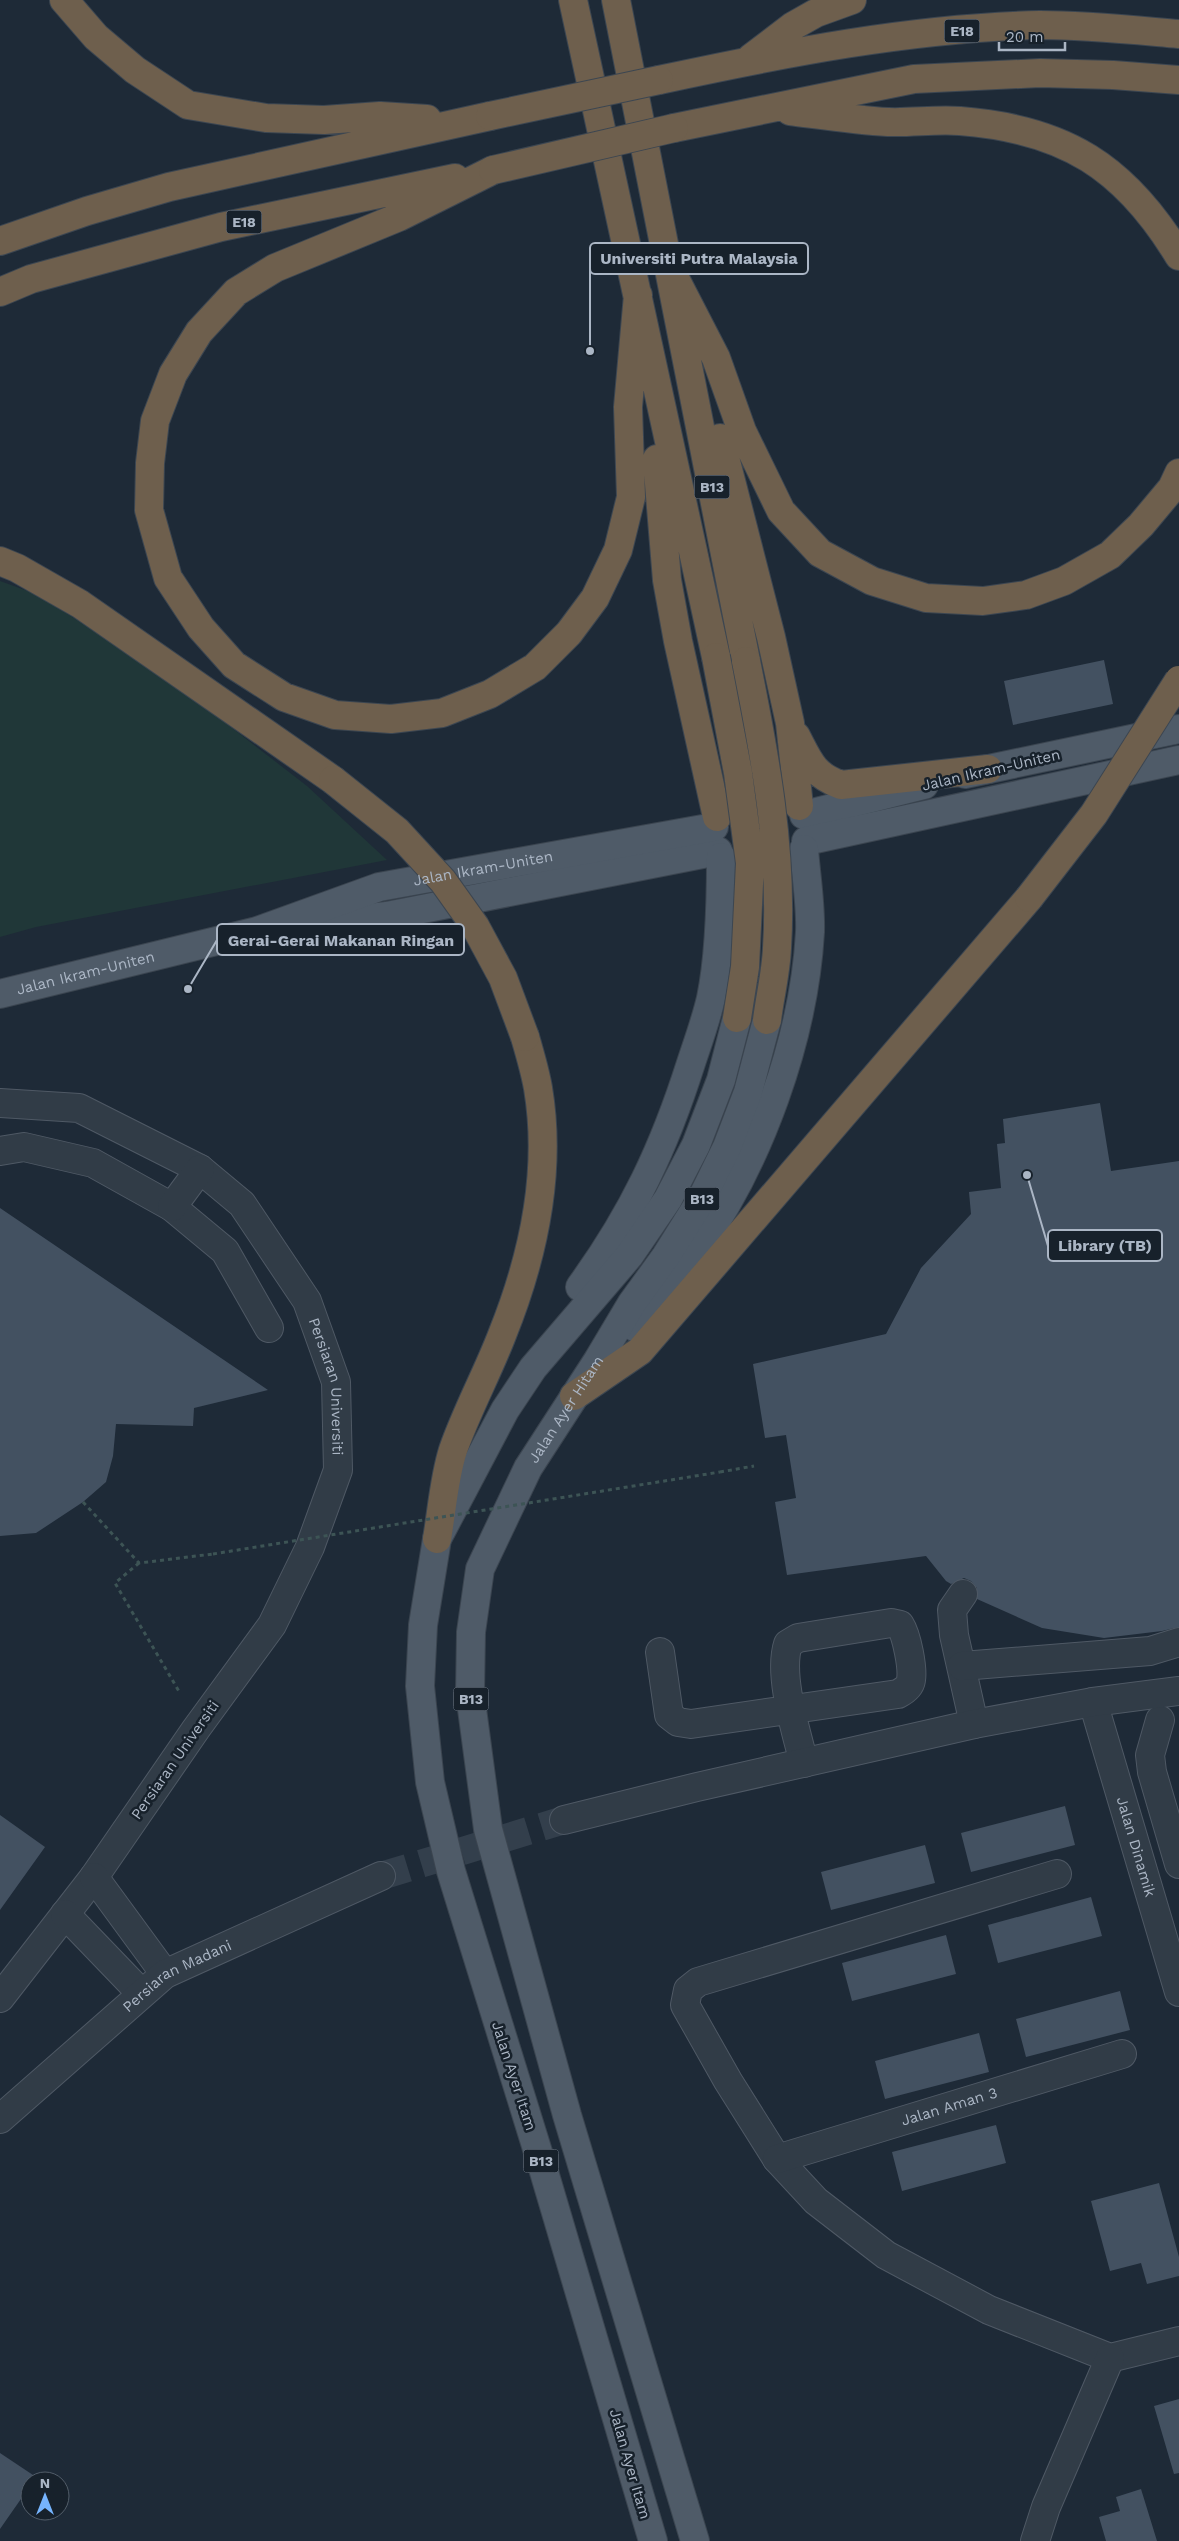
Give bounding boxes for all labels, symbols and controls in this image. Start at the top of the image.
road number: E18 [944,20,980,42]
scale bar [999,20,1065,52]
text: 20 m [1006,28,1044,46]
road number: E18 [226,210,262,233]
callout: Universiti Putra Malaysia [590,243,808,274]
text: Universiti Putra Malaysia [600,249,798,268]
road number: B13 [694,476,730,498]
street label: Jalan Ikram-Uniten [920,745,1062,795]
street label: Jalan Ikram-Uniten [412,847,554,890]
callout: Gerai-Gerai Makanan Ringan [217,924,464,955]
text: Gerai-Gerai Makanan Ringan [228,931,454,950]
street label: Jalan Ikram-Uniten [15,947,156,999]
road number: B13 [684,1188,720,1210]
callout: Library (TB) [1048,1230,1162,1261]
text: Library (TB) [1058,1236,1152,1255]
street label: Persiaran Universiti [305,1315,347,1456]
street label: Jalan Ayer Hitam [525,1352,607,1466]
road number: B13 [454,1688,488,1710]
street label: Persiaran Universiti [127,1697,223,1823]
street label: Jalan Dinamik [1113,1795,1159,1899]
street label: Persiaran Madani [119,1936,234,2016]
street label: Jalan Ayer Itam [488,2019,540,2133]
street label: Jalan Aman 3 [899,2083,999,2130]
road number: B13 [524,2150,558,2172]
street label: Jalan Ayer Itam [606,2407,654,2521]
north arrow [20,2471,70,2521]
text: N [40,2475,50,2491]

